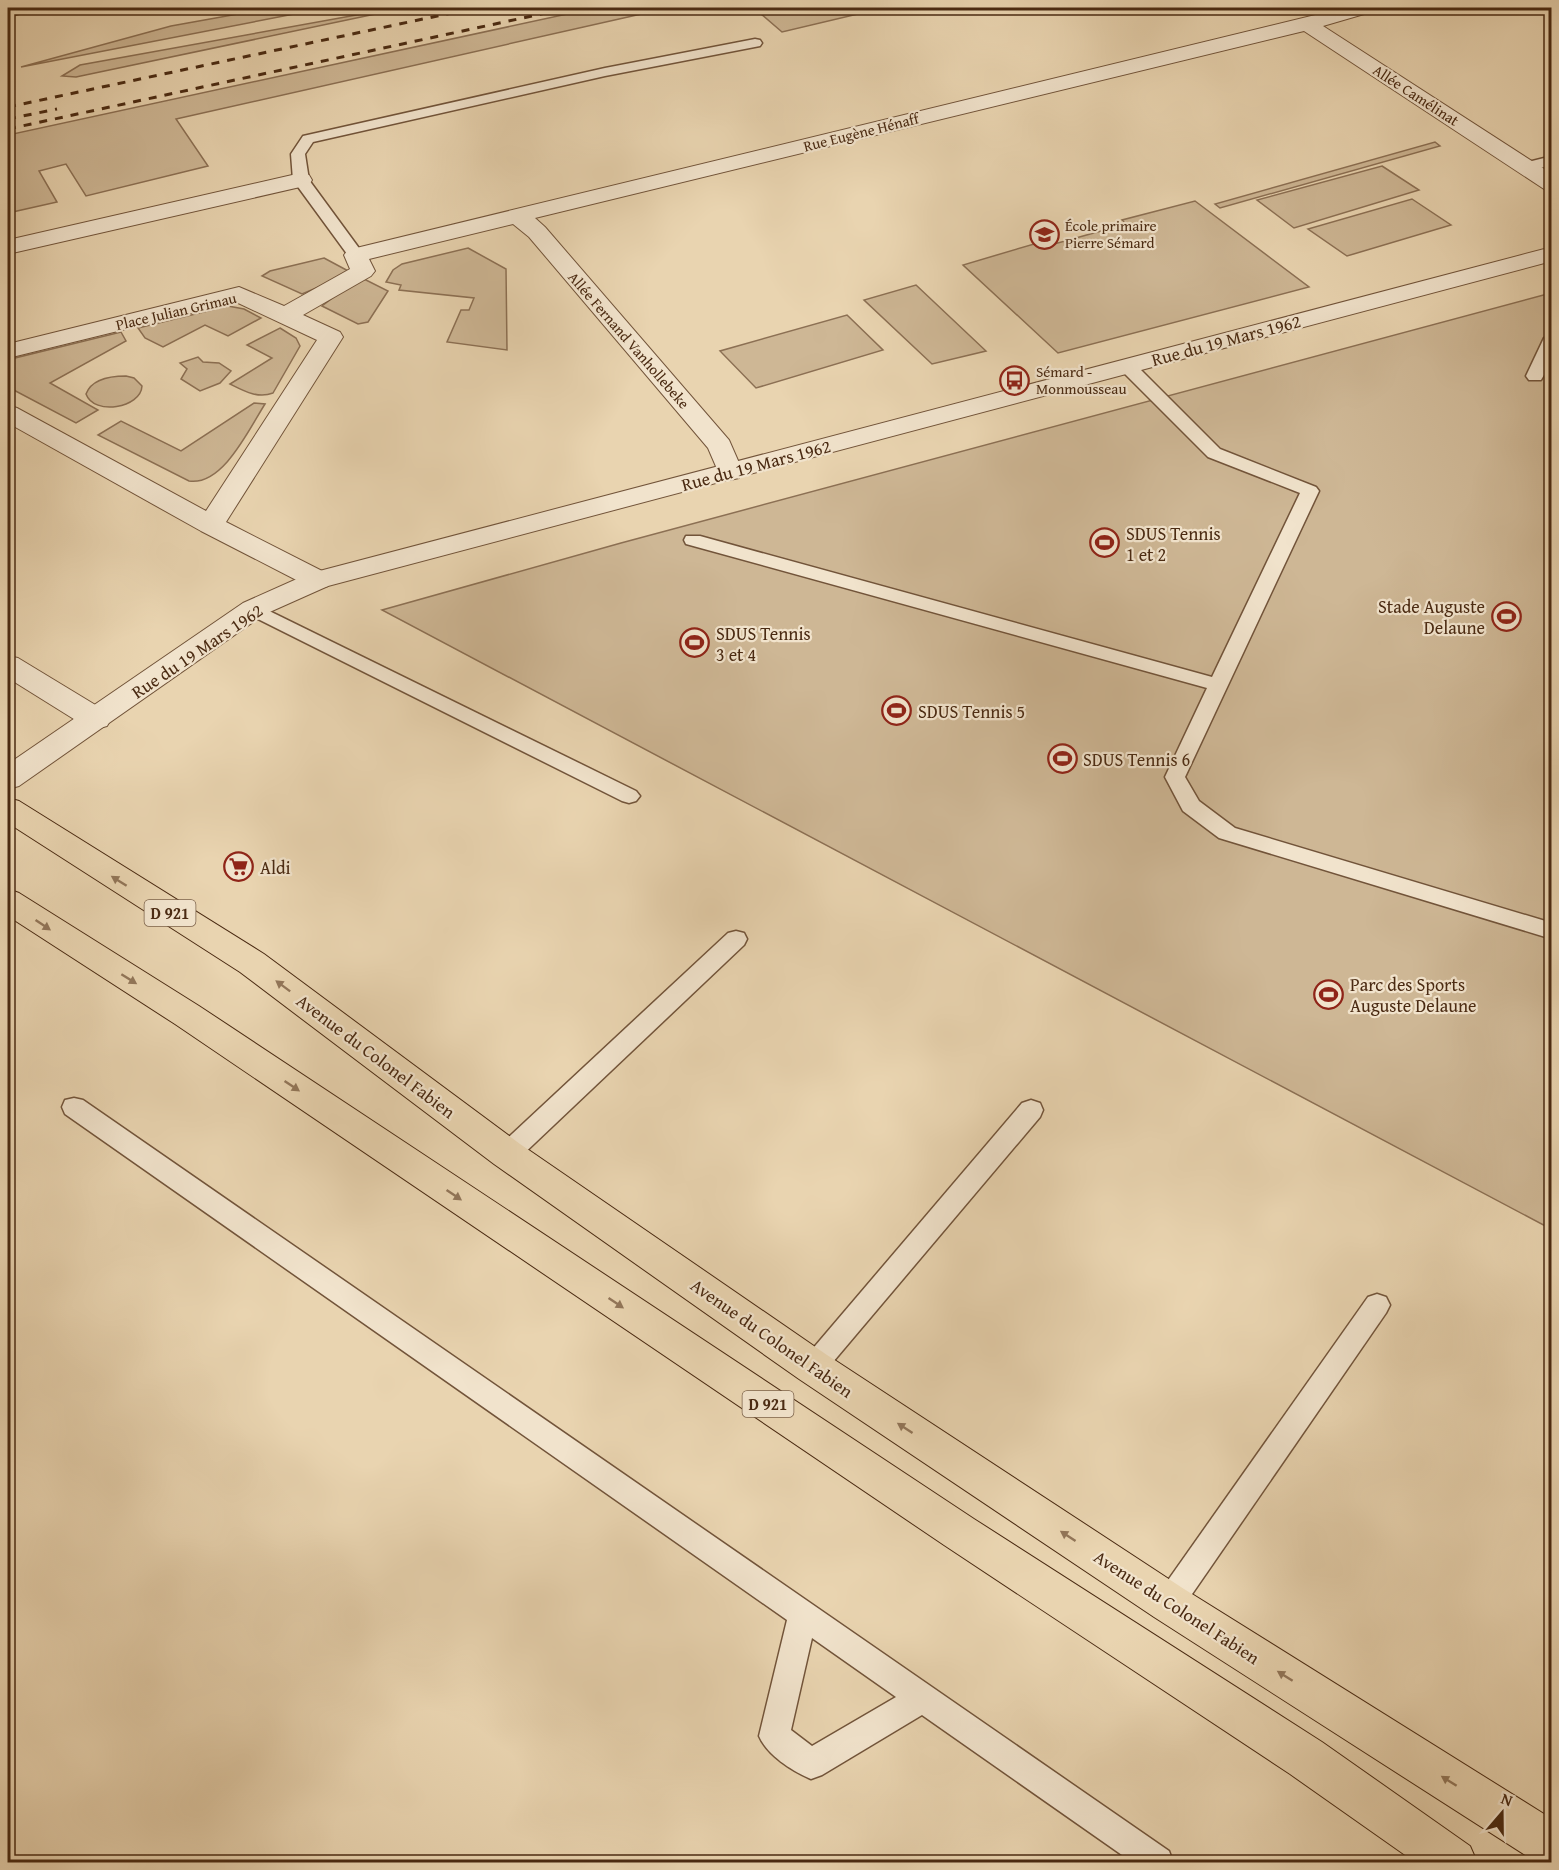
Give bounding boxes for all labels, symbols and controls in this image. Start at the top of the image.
street label: Allée Camélinat [1369,59,1464,131]
street label: Rue Eugène Hénaff [801,107,922,156]
place label: École primaire Pierre Sémard [1065,215,1156,253]
school or university icon: École primaire Pierre Sémard [1028,218,1060,250]
street label: Allée Fernand Vanhollebeke [564,267,694,413]
street label: Place Julian Grimau [114,287,239,335]
street label: Rue du 19 Mars 1962 [1148,307,1304,373]
place label: Sémard - Monmousseau [1036,361,1127,399]
bus stop icon: Sémard - Monmousseau [999,364,1031,396]
street label: Rue du 19 Mars 1962 [678,432,834,498]
place label: SDUS Tennis 1 et 2 [1126,520,1221,568]
sports icon: SDUS Tennis 1 et 2 [1089,527,1121,559]
place label: Stade Auguste Delaune [1378,593,1485,641]
street label: Rue du 19 Mars 1962 [126,597,268,705]
sports icon: Stade Auguste Delaune [1490,600,1522,632]
place label: SDUS Tennis 3 et 4 [716,620,811,668]
sports icon: SDUS Tennis 3 et 4 [679,627,711,659]
sports icon: SDUS Tennis 5 [881,695,913,727]
place label: SDUS Tennis 5 [918,698,1025,725]
sports icon: SDUS Tennis 6 [1046,743,1078,775]
place label: SDUS Tennis 6 [1083,746,1190,773]
supermarket icon: Aldi [223,851,255,883]
place label: Aldi [260,854,291,881]
one-way arrow [111,875,127,886]
road number: D 921 [144,900,195,926]
one-way arrow [35,919,52,930]
place label: Parc des Sports Auguste Delaune [1350,971,1477,1019]
one-way arrow [121,974,137,985]
sports icon: Parc des Sports Auguste Delaune [1313,978,1345,1010]
one-way arrow [275,981,290,993]
street label: Avenue du Colonel Fabien [291,987,461,1125]
one-way arrow [284,1081,300,1092]
one-way arrow [446,1189,462,1200]
street label: Avenue du Colonel Fabien [685,1272,859,1404]
one-way arrow [608,1297,624,1309]
road number: D 921 [742,1391,794,1417]
one-way arrow [898,1422,914,1434]
one-way arrow [1060,1531,1076,1542]
street label: Avenue du Colonel Fabien [1089,1543,1265,1671]
one-way arrow [1277,1670,1293,1682]
one-way arrow [1441,1775,1457,1786]
north arrow [1472,1783,1532,1843]
text: N [1498,1786,1517,1812]

